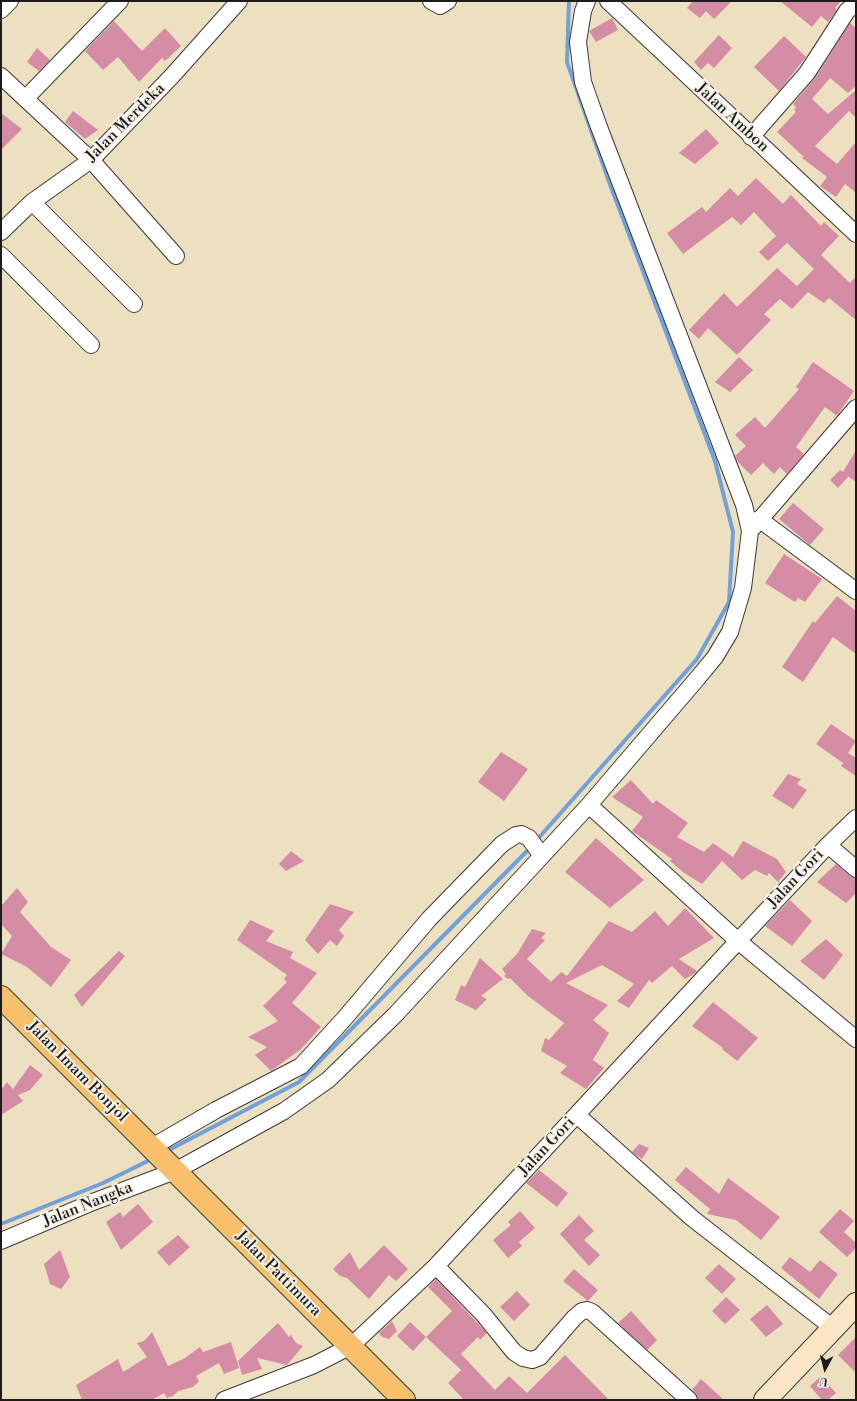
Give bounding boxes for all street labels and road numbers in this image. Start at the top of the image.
street label: Jalan Ambon [691,79,773,157]
street label: Jalan Merdeka [83,80,169,166]
street label: Jalan Gori [764,845,828,913]
street label: Jalan Imam Bonjol [23,1018,131,1126]
street label: Jalan Gori [515,1113,579,1181]
street label: Jalan Nangka [40,1178,136,1232]
street label: Jalan Pattimura [231,1227,325,1321]

